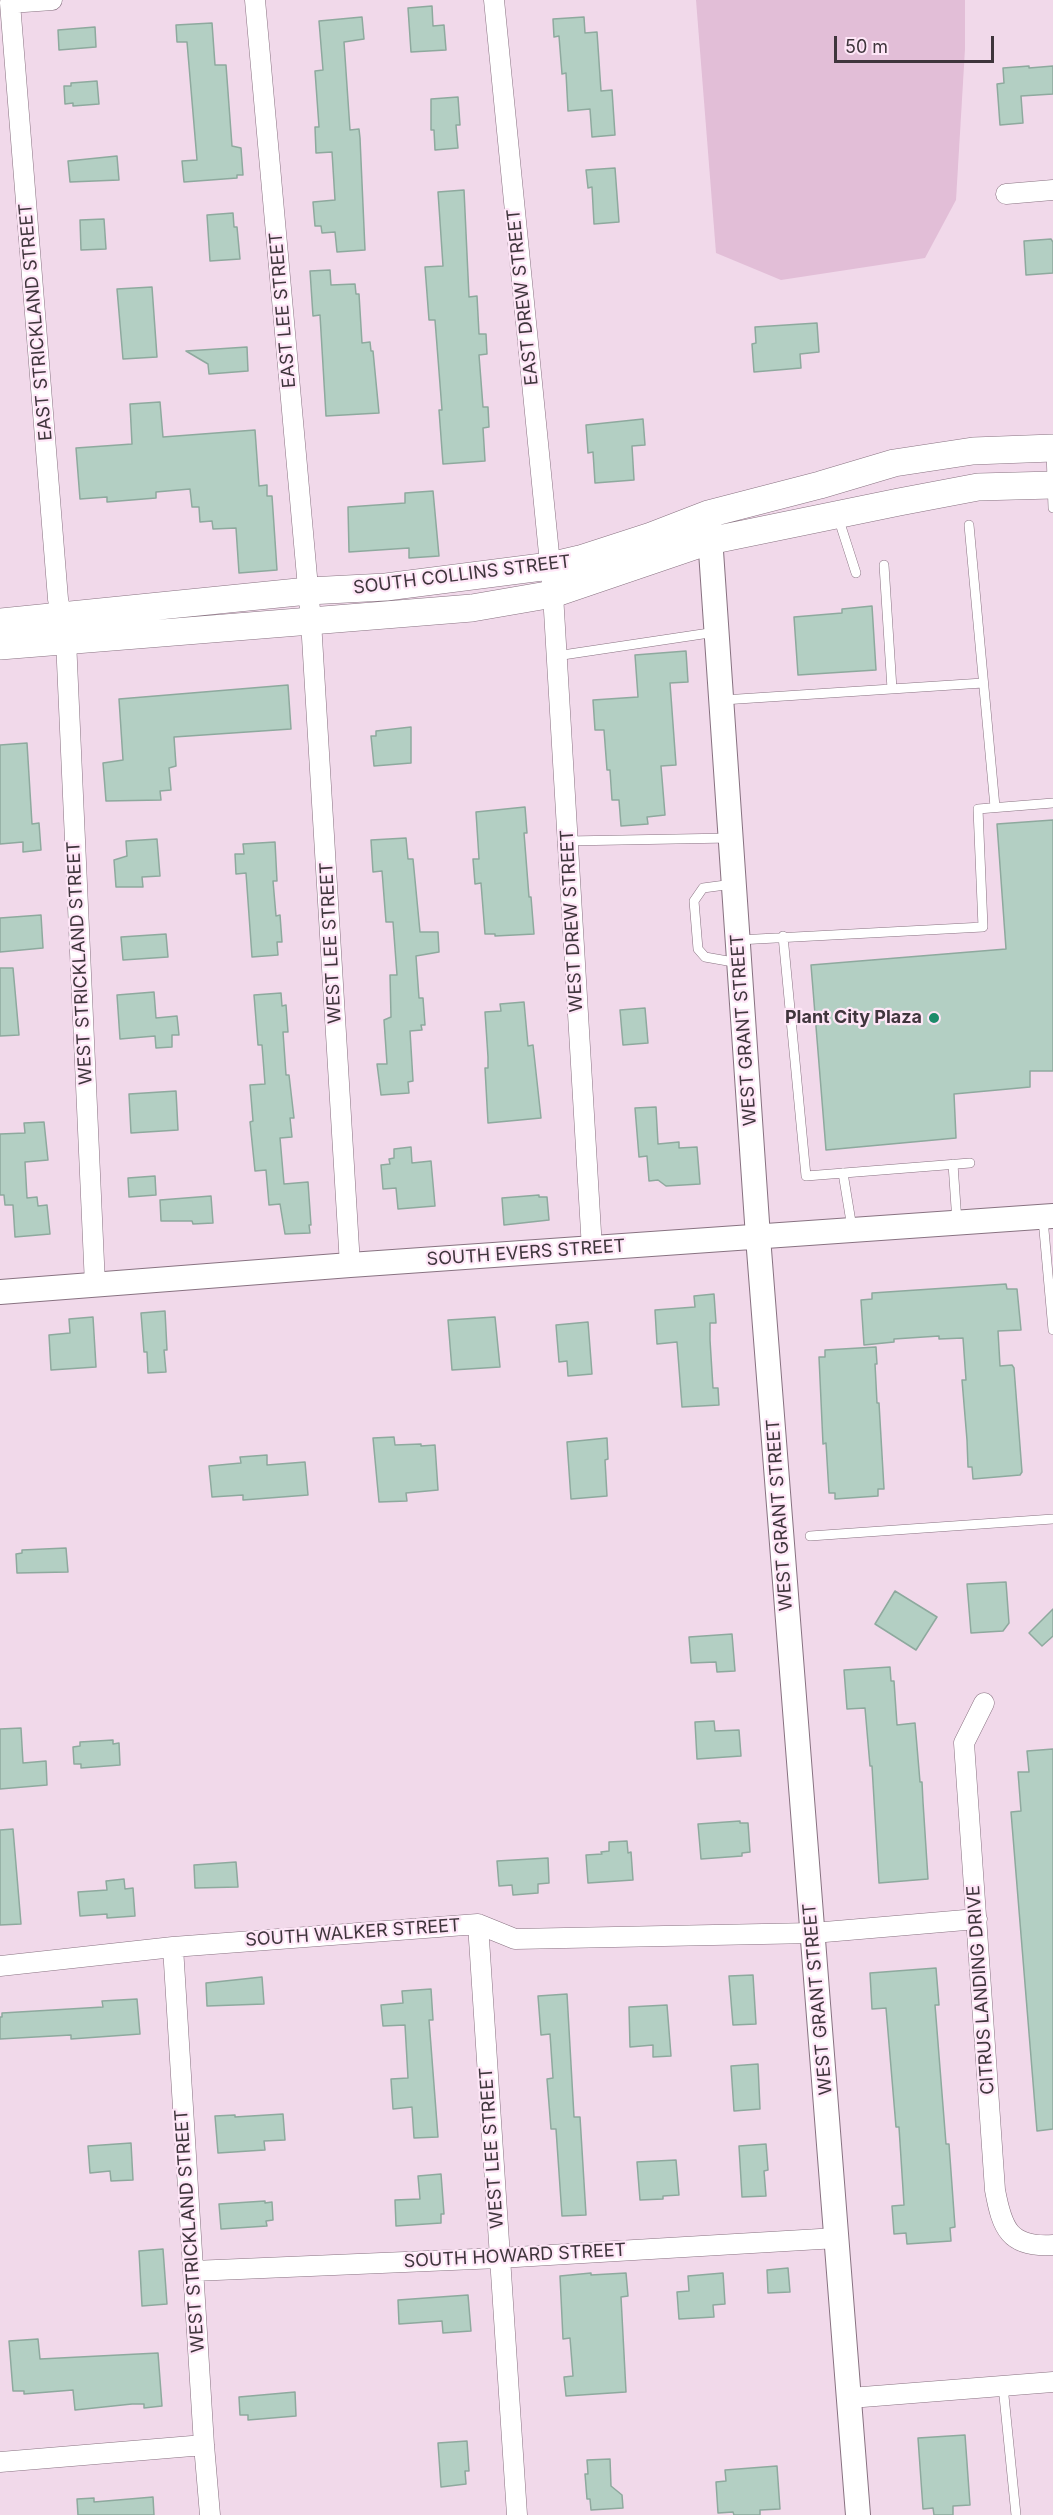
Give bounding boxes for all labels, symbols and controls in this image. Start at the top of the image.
scale bar [837,24,998,62]
text: 50 m [845,36,888,57]
street label: EAST STRICKLAND STREET [15,202,57,442]
street label: EAST DREW STREET [503,208,543,386]
street label: EAST LEE STREET [265,231,301,389]
street label: SOUTH COLLINS STREET [352,551,572,599]
street label: WEST DREW STREET [556,829,588,1013]
street label: WEST STRICKLAND STREET [63,841,97,1085]
street label: WEST LEE STREET [316,862,346,1024]
street label: WEST GRANT STREET [727,933,761,1127]
place label: Plant City Plaza [785,1007,922,1029]
marker: Plant City Plaza [927,1011,941,1025]
street label: SOUTH EVERS STREET [426,1235,626,1271]
street label: WEST GRANT STREET [763,1418,797,1612]
street label: CITRUS LANDING DRIVE [963,1885,999,2095]
street label: WEST GRANT STREET [799,1902,837,2096]
street label: SOUTH WALKER STREET [245,1915,461,1951]
street label: WEST LEE STREET [476,2067,508,2229]
street label: WEST STRICKLAND STREET [171,2109,209,2353]
street label: SOUTH HOWARD STREET [403,2239,627,2273]

